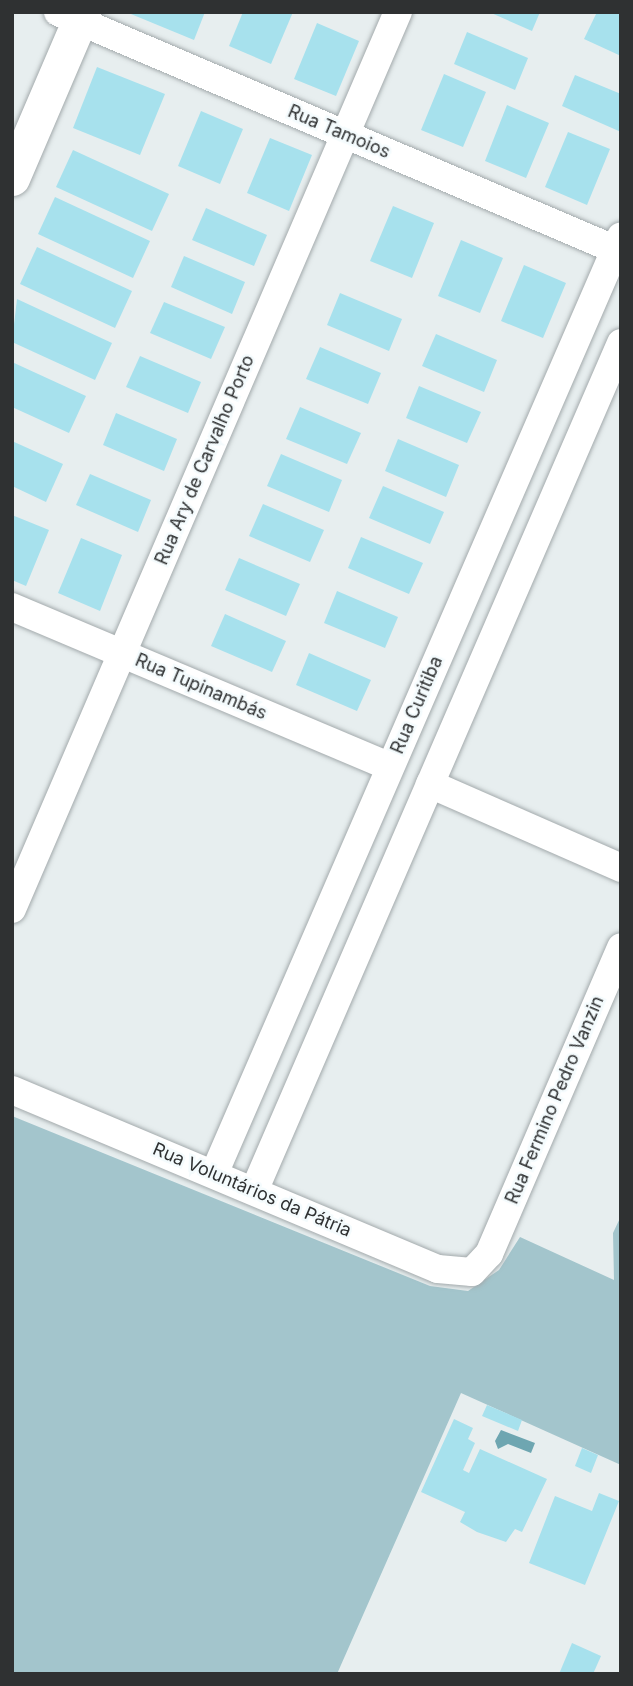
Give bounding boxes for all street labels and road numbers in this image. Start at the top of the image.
street label: Rua Tamoios [285,101,393,163]
street label: Rua Ary de Carvalho Porto [151,352,259,568]
street label: Rua Tupinambás [132,650,270,724]
street label: Rua Curitiba [387,653,447,757]
street label: Rua Fermino Pedro Vanzin [501,993,609,1207]
street label: Rua Voluntários da Pátria [150,1138,354,1242]

